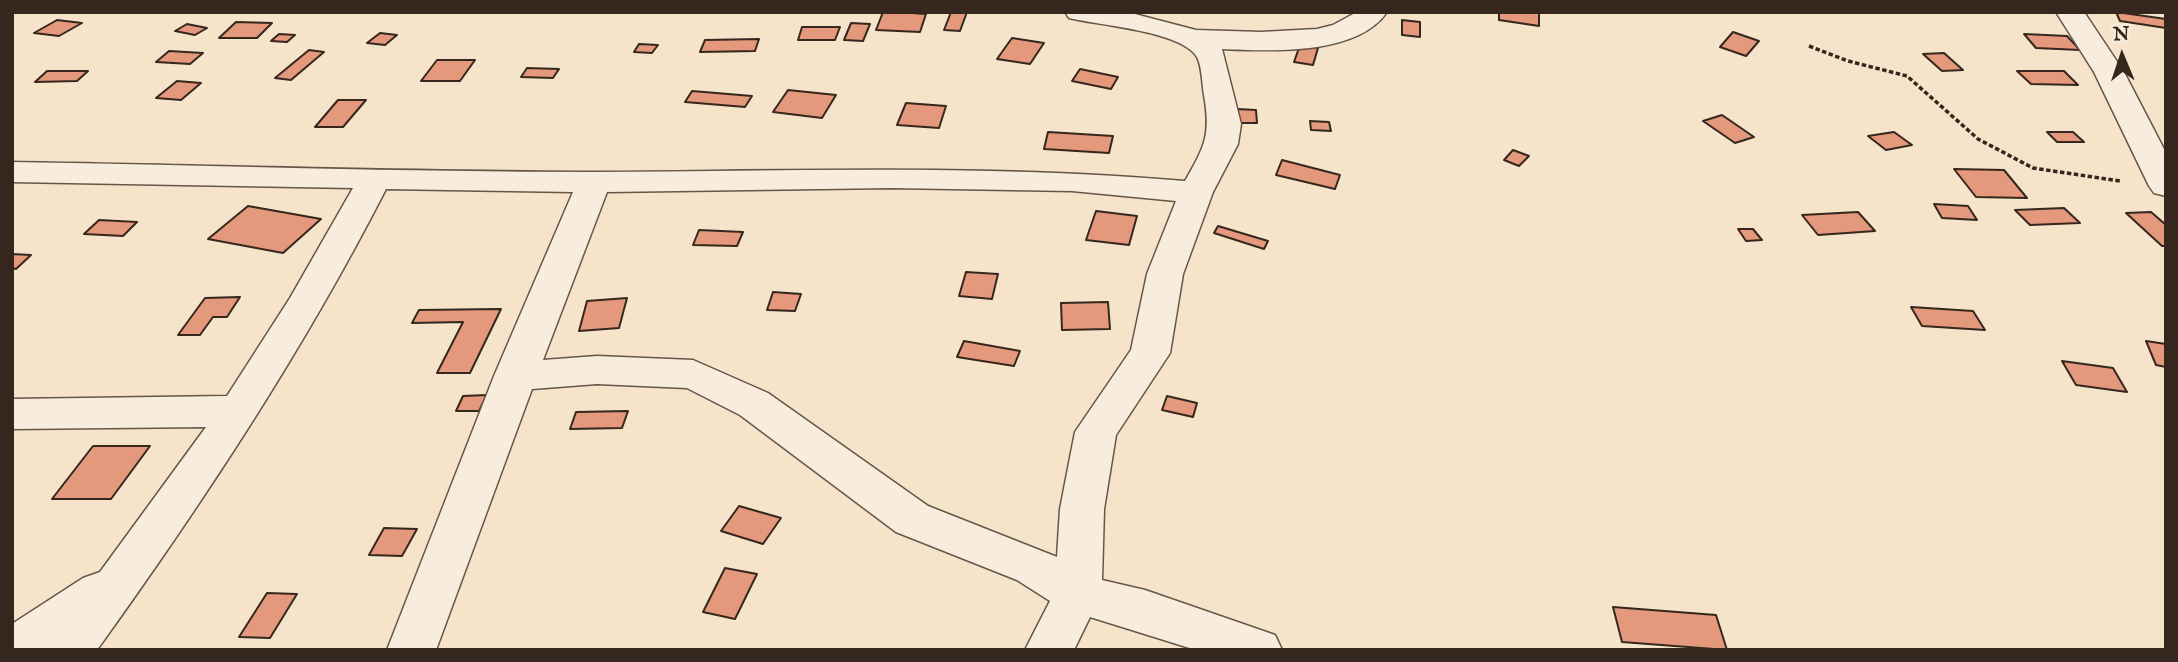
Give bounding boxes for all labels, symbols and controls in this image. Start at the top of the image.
north arrow [2087,21,2157,91]
text: N [2113,23,2130,47]

